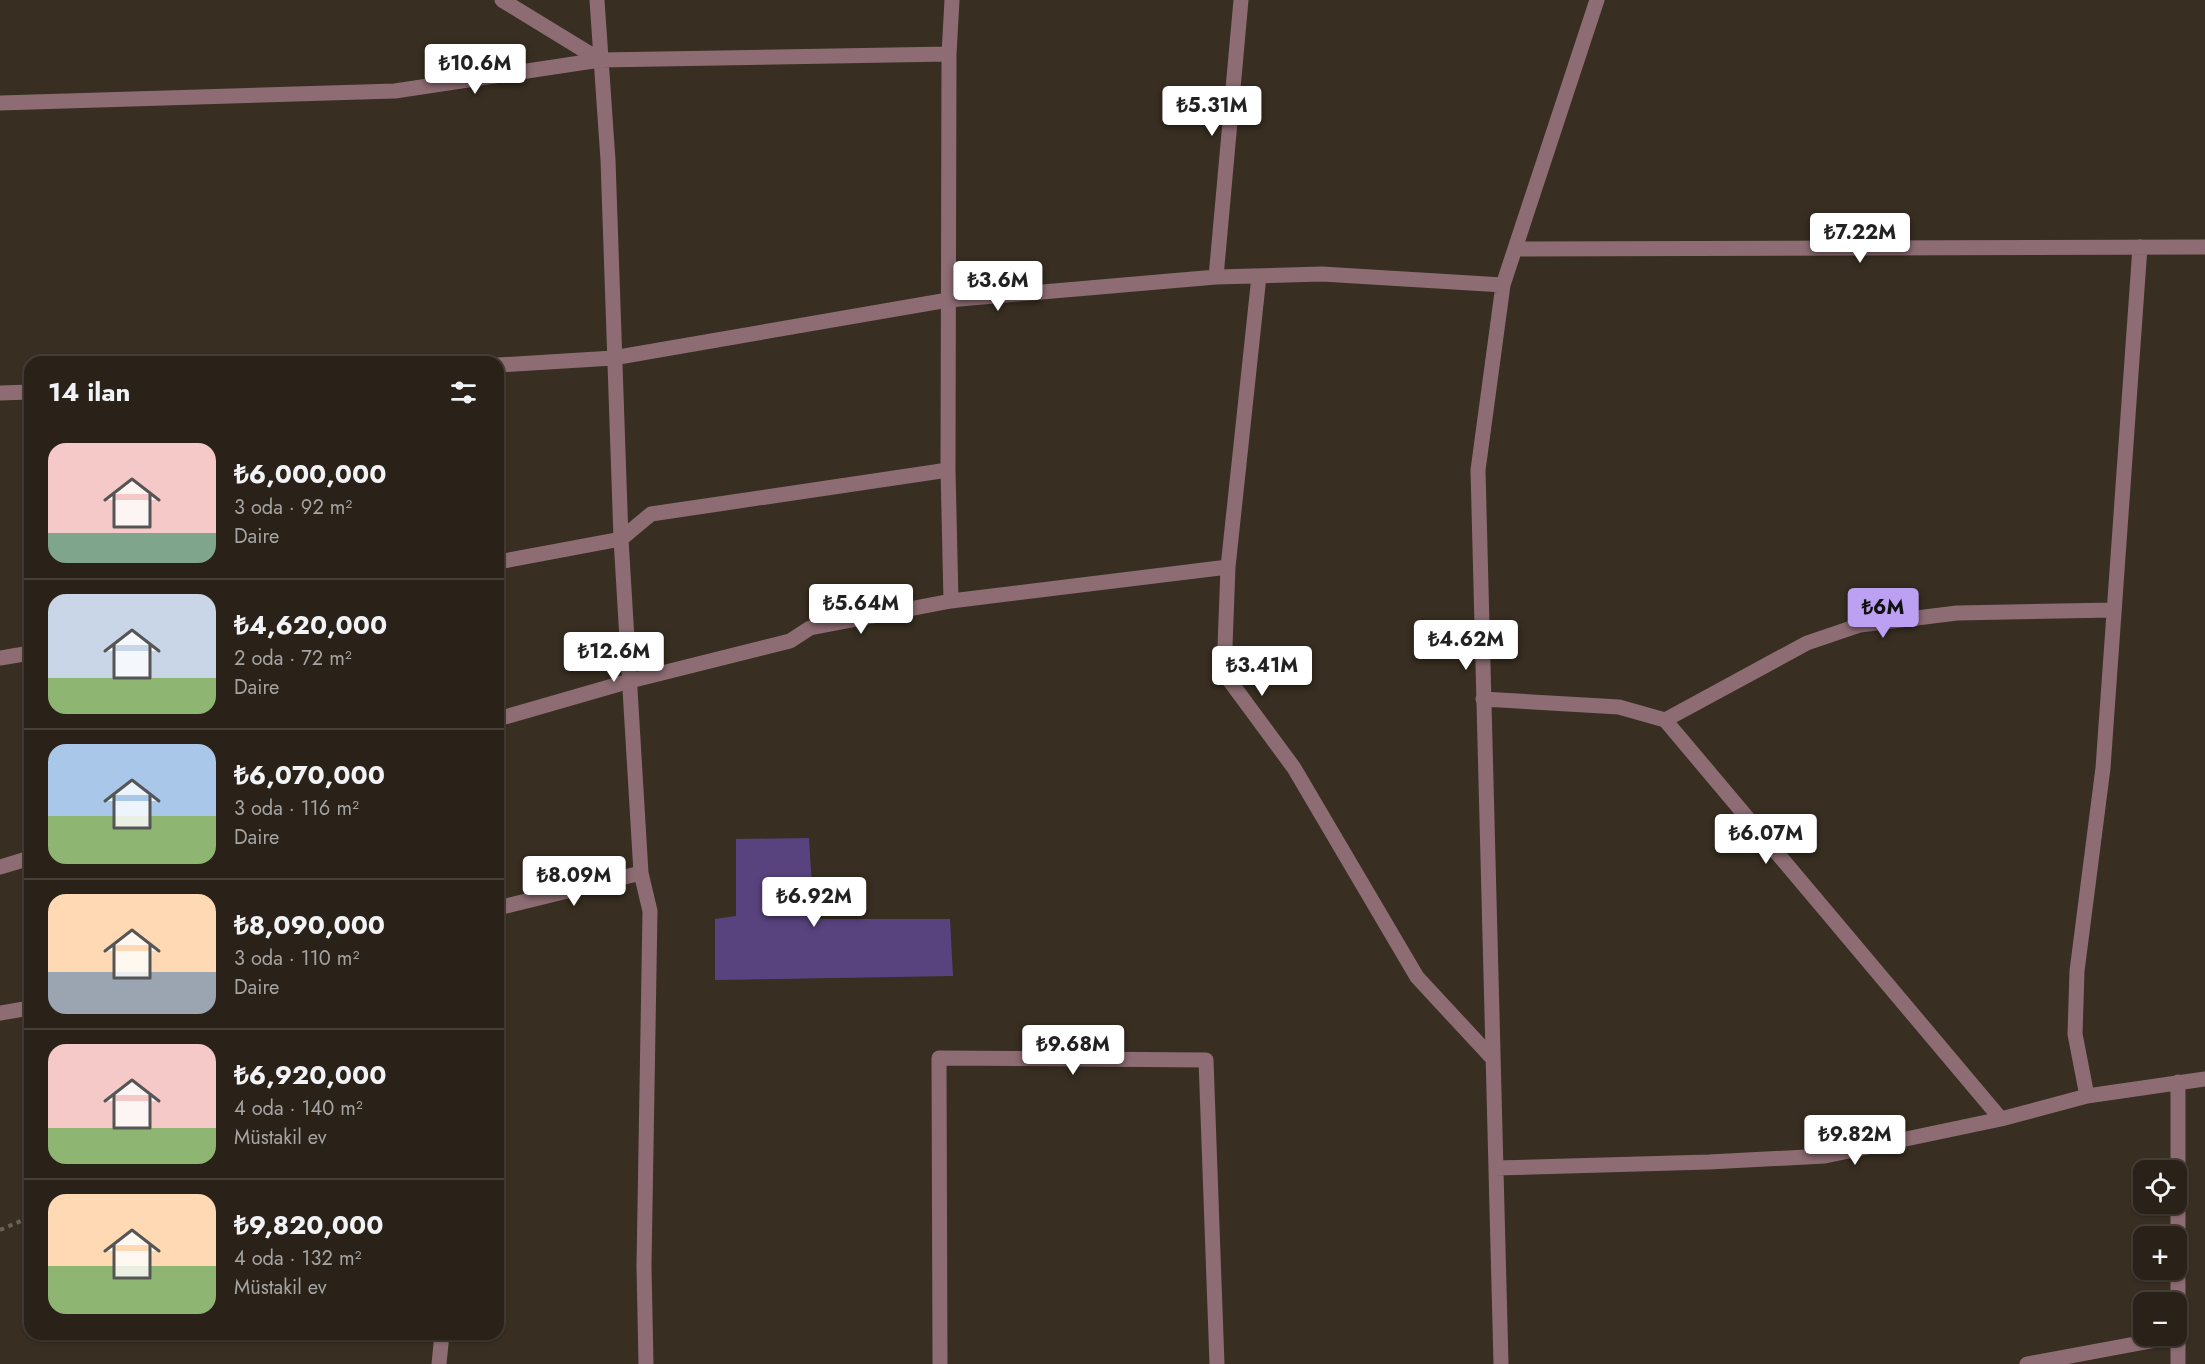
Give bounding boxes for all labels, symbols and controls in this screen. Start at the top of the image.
pin: ₺10.6M [426,44,524,95]
text: ₺10.6M [439,49,511,78]
pin: ₺5.31M [1163,86,1261,137]
text: ₺5.31M [1176,91,1248,120]
pin: ₺7.22M [1811,213,1909,264]
text: ₺7.22M [1824,218,1896,247]
pin: ₺3.6M [956,261,1040,312]
text: ₺3.6M [967,266,1029,295]
text: 14 ilan [48,373,130,411]
icon: filters [447,376,480,409]
text: ₺6,000,000 [234,455,386,493]
icon: home [96,467,168,539]
text: 3 oda · 92 m² [234,493,352,522]
text: Daire [234,522,279,551]
pin: ₺5.64M [812,584,910,635]
pin: ₺6M [1854,588,1912,639]
text: ₺5.64M [823,589,899,618]
text: ₺6M [1862,593,1904,622]
text: ₺4,620,000 [234,606,387,644]
icon: home [96,618,168,690]
pin: ₺4.62M [1417,620,1515,671]
text: ₺4.62M [1428,625,1504,654]
pin: ₺12.6M [565,632,663,683]
text: ₺12.6M [578,637,650,666]
text: 2 oda · 72 m² [234,644,352,673]
pin: ₺3.41M [1213,646,1311,697]
text: ₺3.41M [1226,651,1298,680]
text: Daire [234,673,279,702]
text: ₺6,070,000 [234,756,385,794]
icon: home [96,768,168,840]
text: 3 oda · 116 m² [234,794,359,823]
pin: ₺6.07M [1717,814,1815,865]
text: ₺6.07M [1729,819,1803,848]
text: Daire [234,823,279,852]
pin: ₺8.09M [525,856,623,907]
text: ₺8.09M [537,861,611,890]
pin: ₺6.92M [765,877,863,928]
text: ₺6.92M [776,882,852,911]
text: ₺8,090,000 [234,906,385,944]
icon: home [96,918,168,990]
text: 3 oda · 110 m² [234,944,359,973]
text: Daire [234,973,279,1002]
pin: ₺9.68M [1024,1025,1122,1076]
text: ₺9.68M [1036,1030,1110,1059]
text: ₺6,920,000 [234,1056,386,1094]
icon: home [96,1068,168,1140]
text: 4 oda · 140 m² [234,1094,363,1123]
pin: ₺9.82M [1806,1115,1904,1166]
text: ₺9.82M [1818,1120,1892,1149]
text: Müstakil ev [234,1123,327,1152]
map controls [2133,1160,2187,1346]
button: locate [2133,1160,2187,1214]
text: ₺9,820,000 [234,1206,384,1244]
icon: home [96,1218,168,1290]
button: + [2133,1226,2187,1280]
text: 4 oda · 132 m² [234,1244,361,1273]
text: Müstakil ev [234,1273,327,1302]
button: − [2133,1292,2187,1346]

